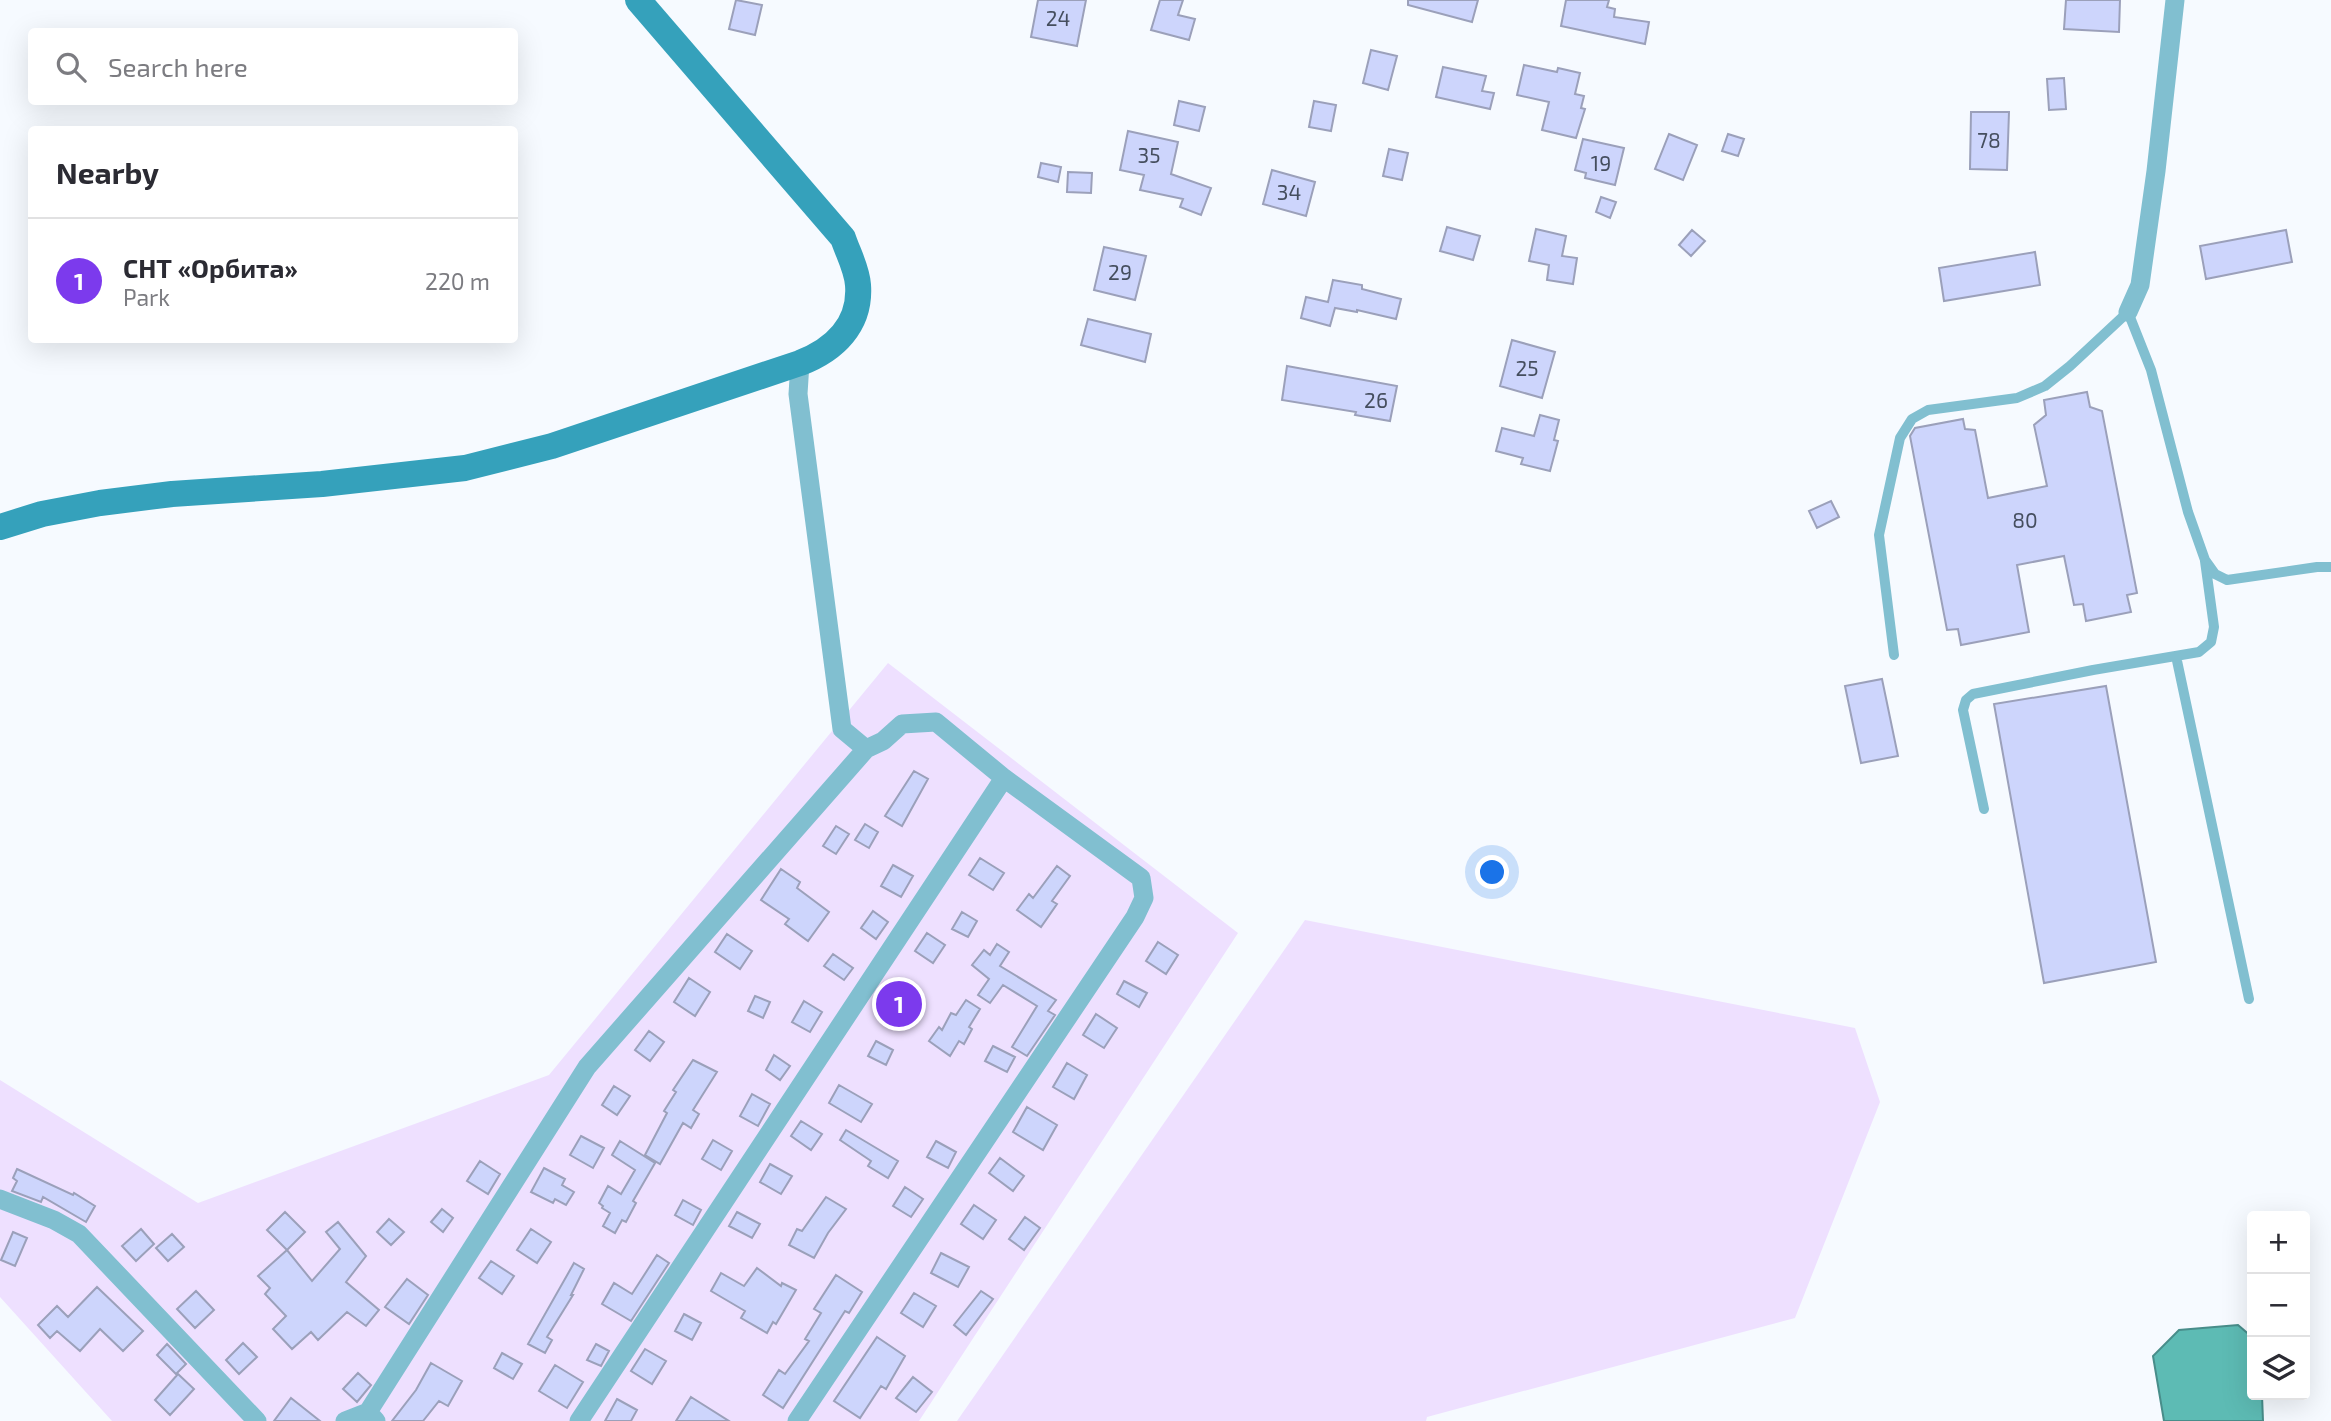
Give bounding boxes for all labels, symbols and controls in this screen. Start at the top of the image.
house number: 24 [1046,5,1070,30]
search box [28,28,518,105]
icon: search [52,48,90,86]
text: Search here [108,51,248,82]
house number: 78 [1977,127,2001,152]
house number: 35 [1138,142,1160,167]
house number: 19 [1591,150,1611,175]
text: Nearby [56,154,159,190]
house number: 34 [1277,179,1301,204]
text: СНТ «Орбита» [123,252,298,283]
house number: 29 [1108,259,1132,284]
text: 1 [74,267,84,295]
text: 220 m [425,267,490,295]
text: Park [123,283,170,311]
house number: 25 [1515,355,1539,380]
house number: 26 [1364,387,1388,412]
house number: 80 [2012,507,2038,532]
your location [1475,855,1509,889]
pin: 1 [876,978,922,1030]
map controls [2247,1211,2310,1400]
button: + [2247,1211,2310,1274]
button: − [2247,1274,2310,1337]
button: layers [2247,1337,2310,1400]

